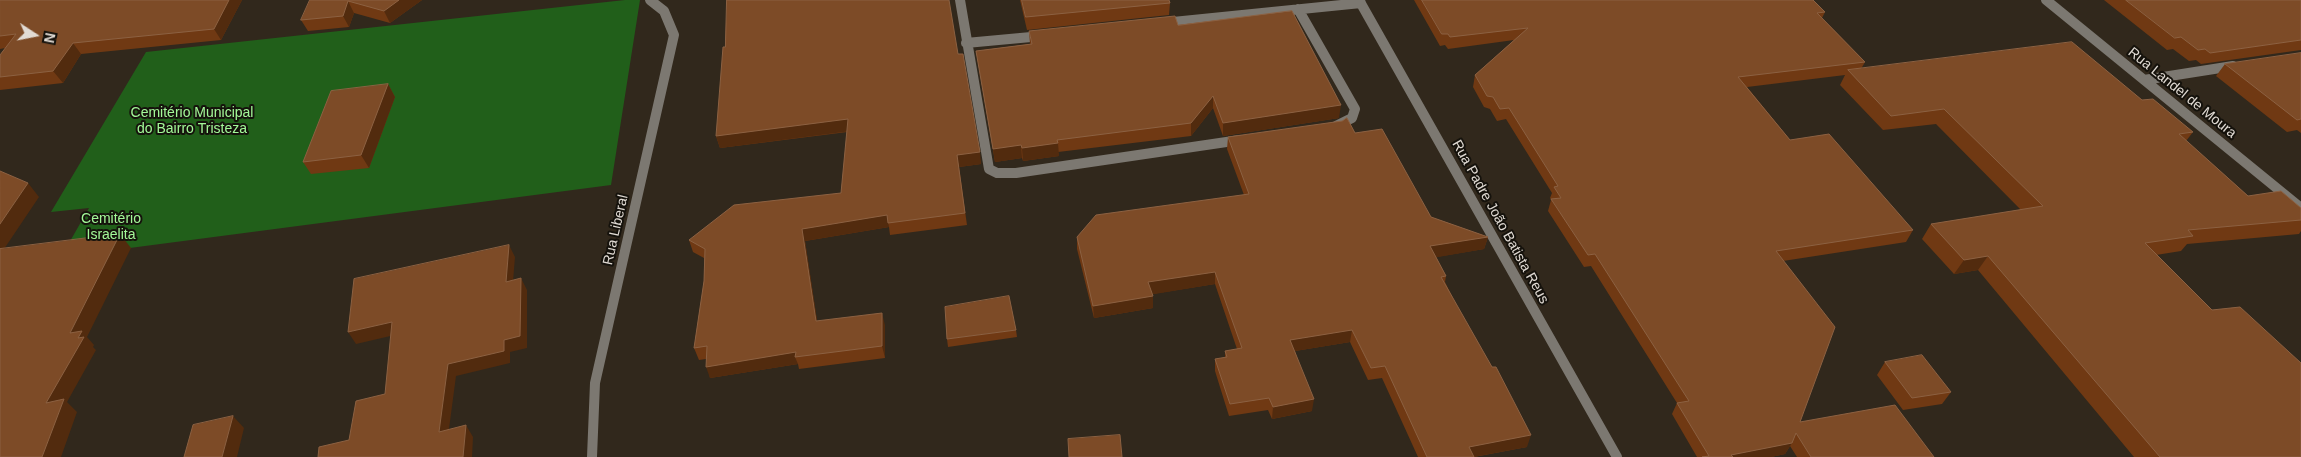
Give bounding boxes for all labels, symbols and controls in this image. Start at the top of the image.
north arrow [10,10,60,60]
text: N [41,31,59,44]
street label: Rua Landel de Moura [2124,44,2240,142]
park label: Cemitério Municipal do Bairro Tristeza [131,105,253,138]
street label: Rua Padre João Batista Reus [1448,137,1552,307]
street label: Rua Liberal [600,193,632,267]
park label: Cemitério Israelita [81,211,141,243]

